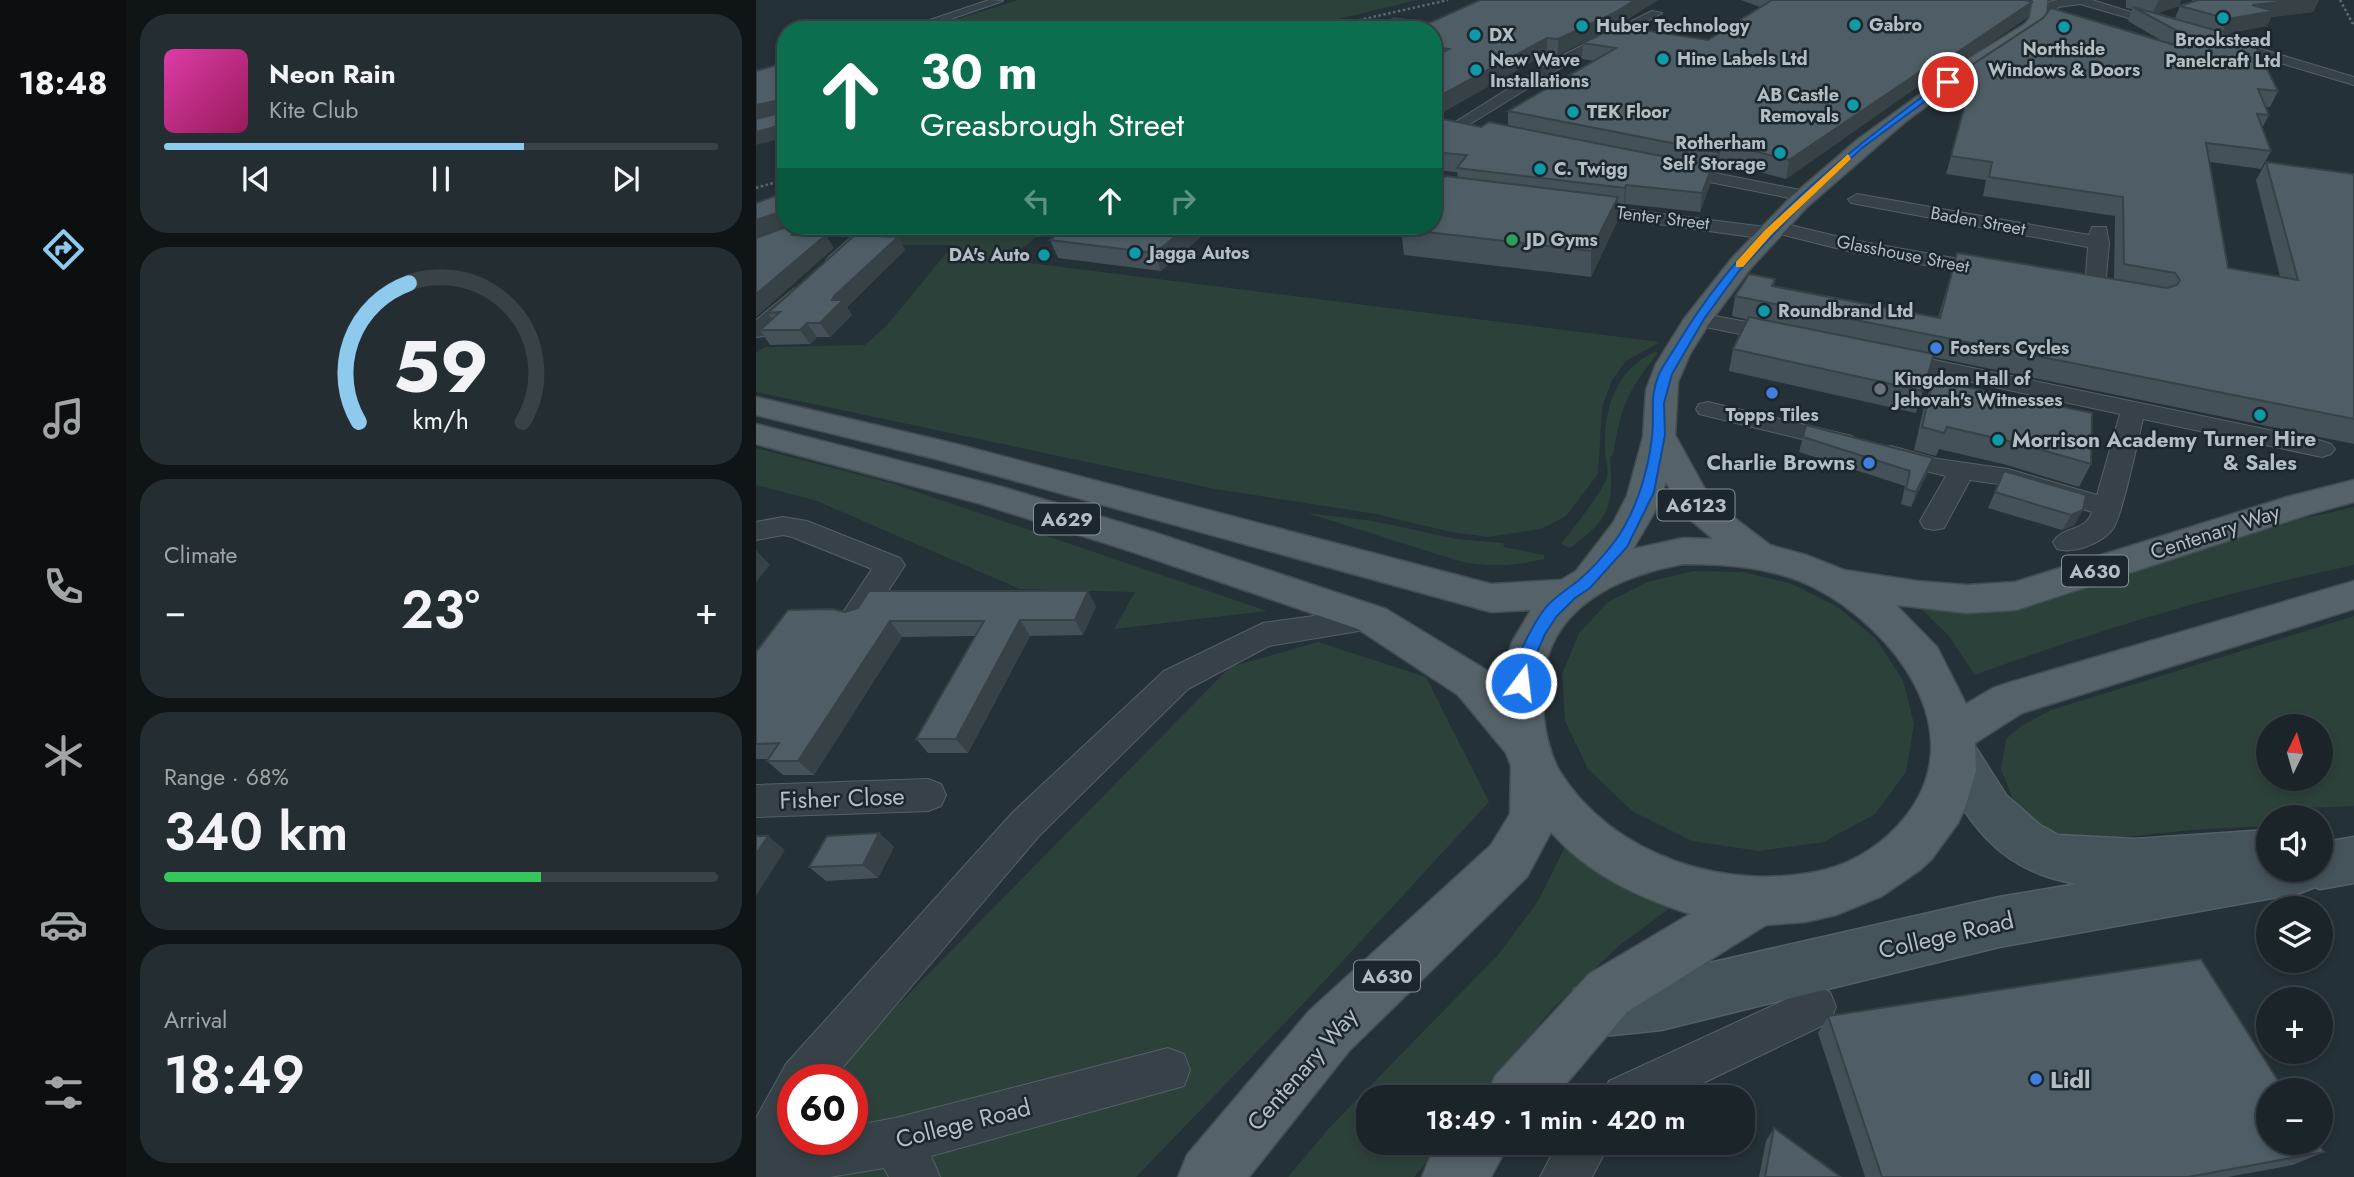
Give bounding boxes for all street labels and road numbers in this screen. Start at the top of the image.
street label: Tenter Street [1615,199,1712,237]
street label: Baden Street [1928,200,2028,242]
street label: Glasshouse Street [1834,228,1972,280]
road number: A6123 [1658,490,1734,520]
street label: Centenary Way [2146,497,2284,567]
road number: A629 [1034,504,1100,534]
road number: A630 [2062,556,2128,586]
street label: Fisher Close [779,778,905,818]
street label: College Road [1875,902,2017,968]
road number: A630 [1354,960,1420,992]
street label: Centenary Way [1238,999,1366,1138]
street label: College Road [892,1089,1034,1157]

